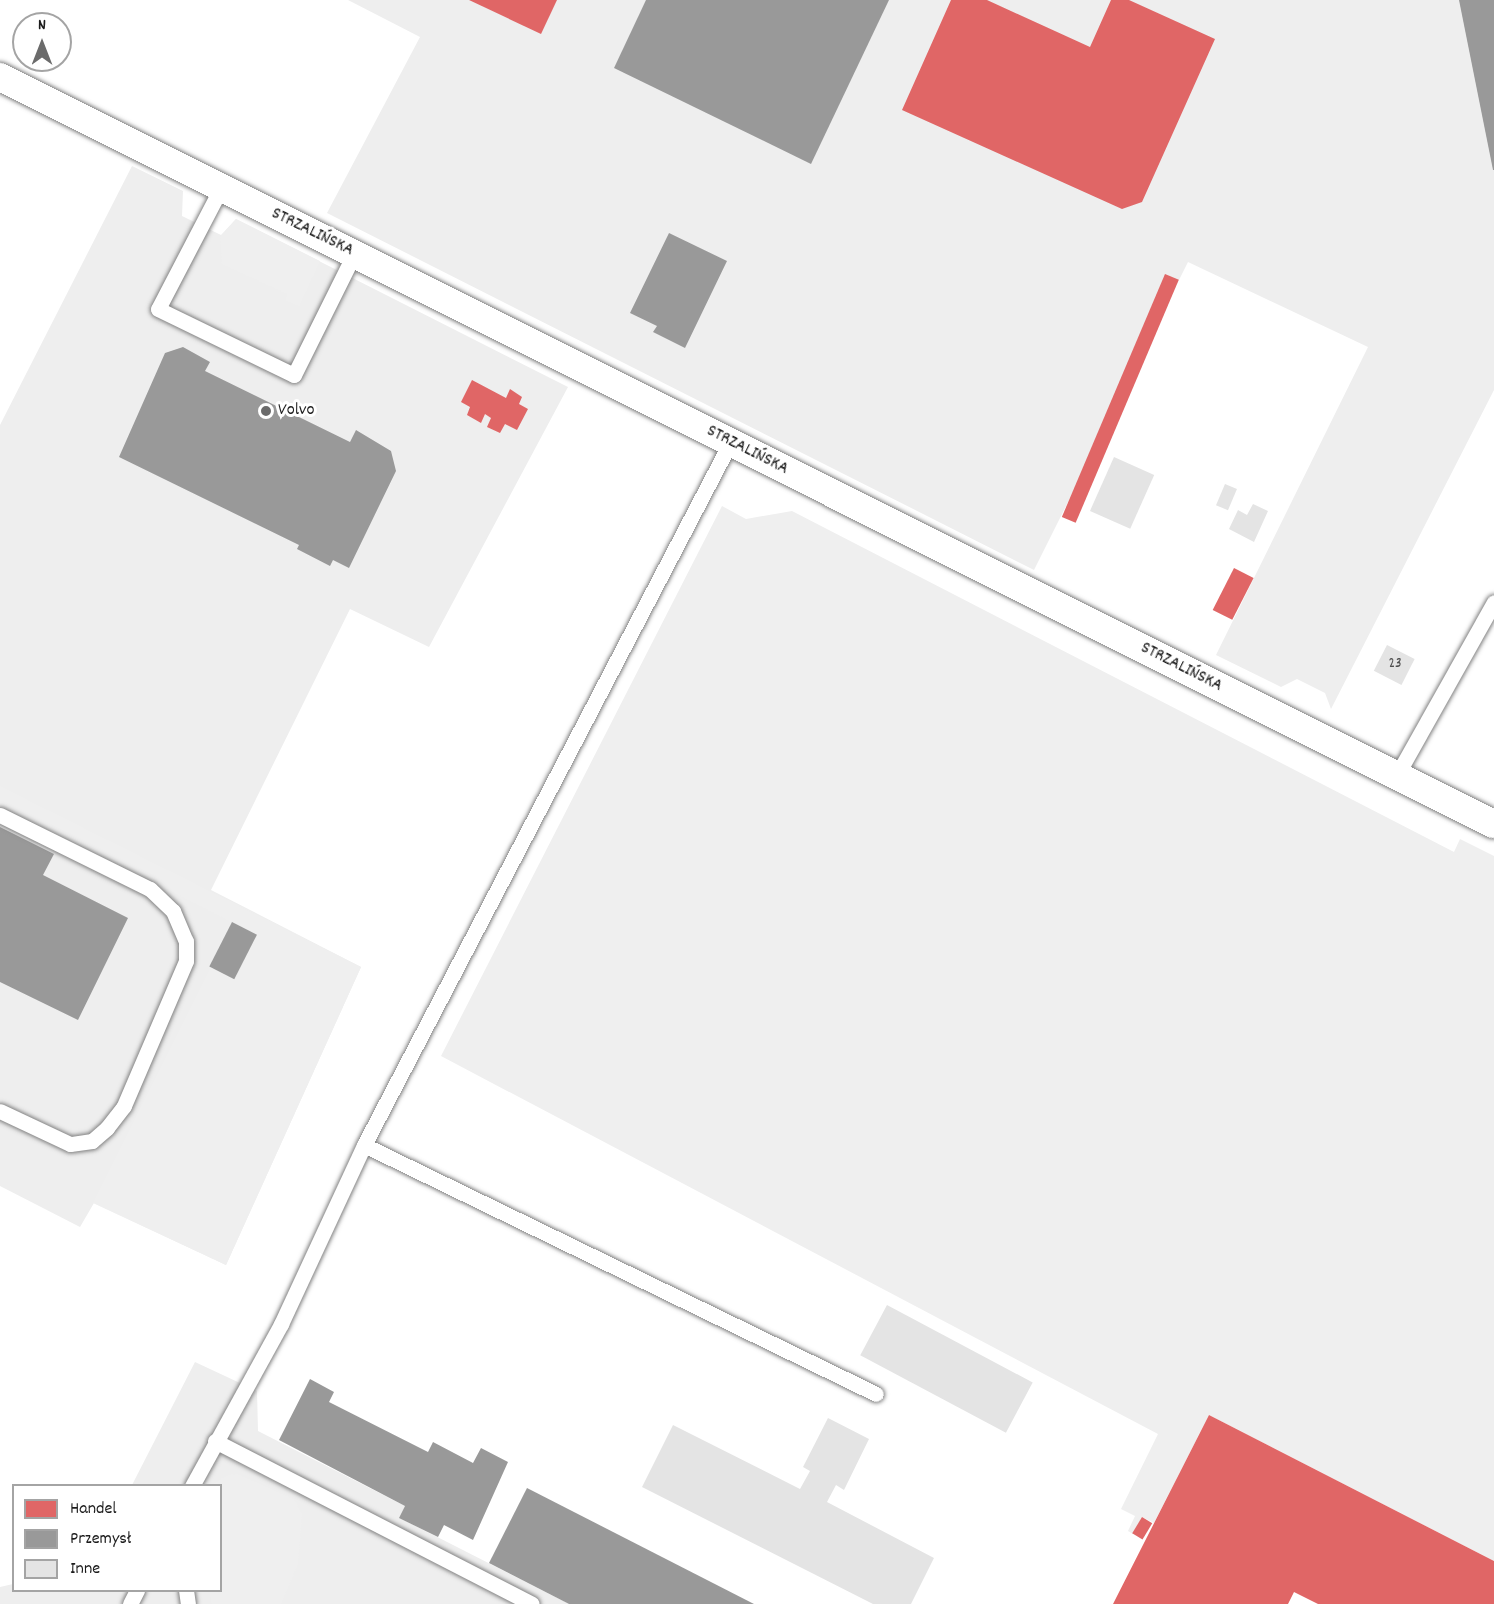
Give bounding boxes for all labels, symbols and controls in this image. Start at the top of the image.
north arrow [12,12,72,72]
text: N [38,14,46,37]
street label: STRZALIŃSKA [267,204,357,262]
place label: Volvo [278,400,314,422]
marker: Volvo [259,404,273,418]
street label: STRZALIŃSKA [702,421,792,481]
street label: STRZALIŃSKA [1136,638,1226,698]
house number: 23 [1388,656,1402,674]
legend [12,1484,222,1592]
text: Handel [70,1497,117,1522]
text: Przemysł [70,1527,131,1552]
text: Inne [70,1557,100,1582]

